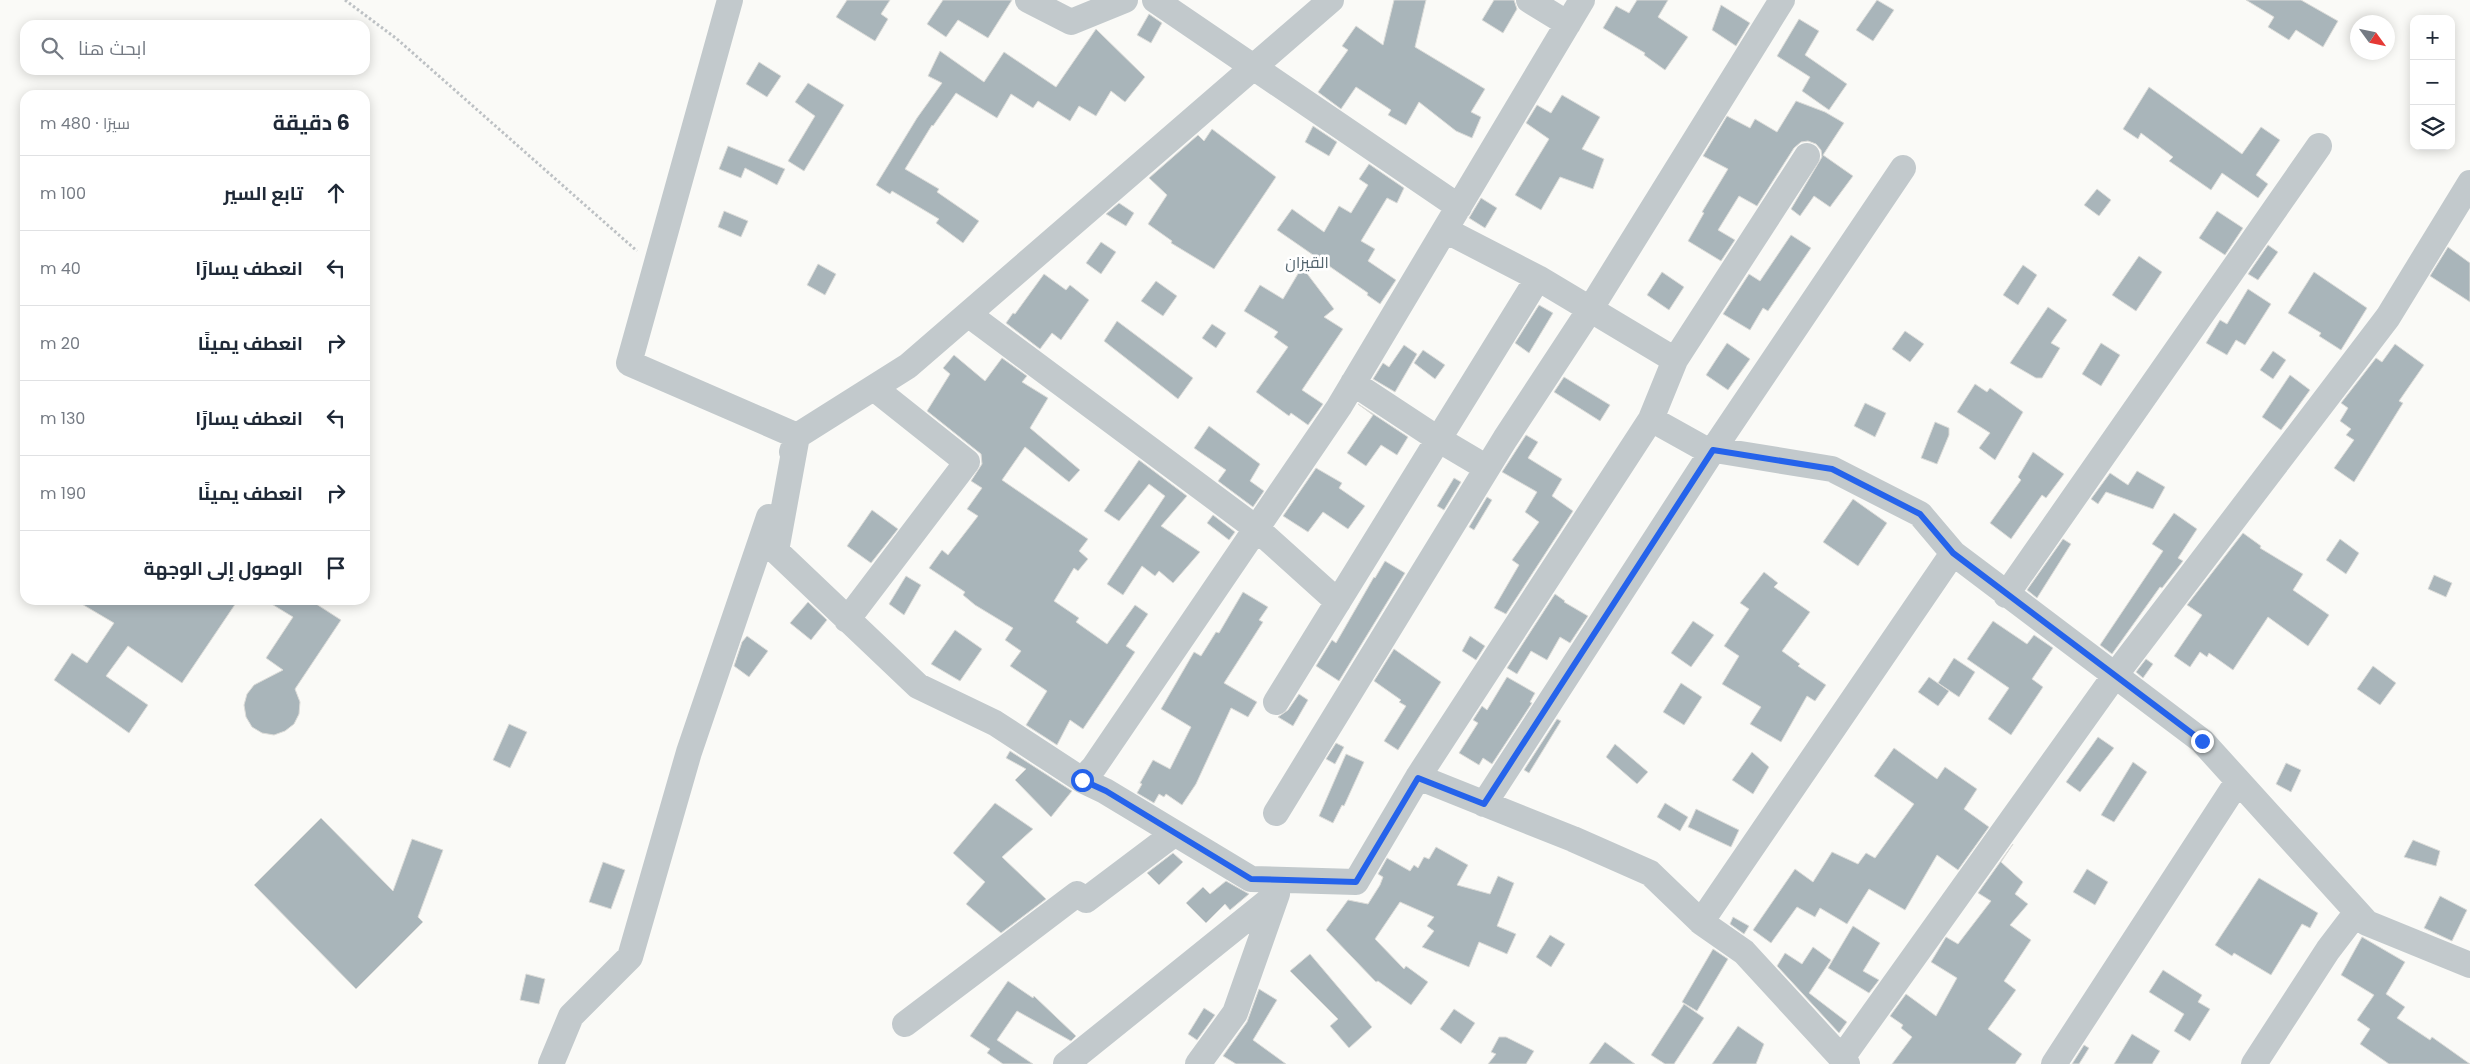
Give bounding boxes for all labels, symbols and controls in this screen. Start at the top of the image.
north arrow [2350,15,2395,60]
map controls [2410,15,2455,150]
button: + [2410,15,2455,60]
search box [20,20,370,75]
icon: search [38,34,66,62]
text: ابحث هنا [78,35,147,62]
button: − [2410,60,2455,105]
button: layers [2410,105,2455,150]
text: 6 دقيقة [273,108,350,137]
text: سيرًا · 480 m [40,112,130,135]
icon: ahead [322,179,350,207]
text: تابع السير [223,180,303,207]
text: 100 m [40,182,86,205]
district label: القيزان [1285,251,1329,274]
icon: left [322,254,350,282]
text: انعطف يسارًا [195,255,303,282]
text: 40 m [40,257,81,280]
icon: right [322,329,350,357]
text: انعطف يمينًا [198,330,303,357]
text: 20 m [40,332,80,355]
icon: left [322,404,350,432]
text: انعطف يسارًا [195,405,303,432]
text: 130 m [40,407,85,430]
icon: right [322,479,350,507]
text: انعطف يمينًا [198,480,303,507]
text: 190 m [40,482,86,505]
icon: arrive [322,554,350,582]
text: الوصول إلى الوجهة [144,555,303,582]
route end [2191,730,2214,753]
route start [1071,769,1094,792]

